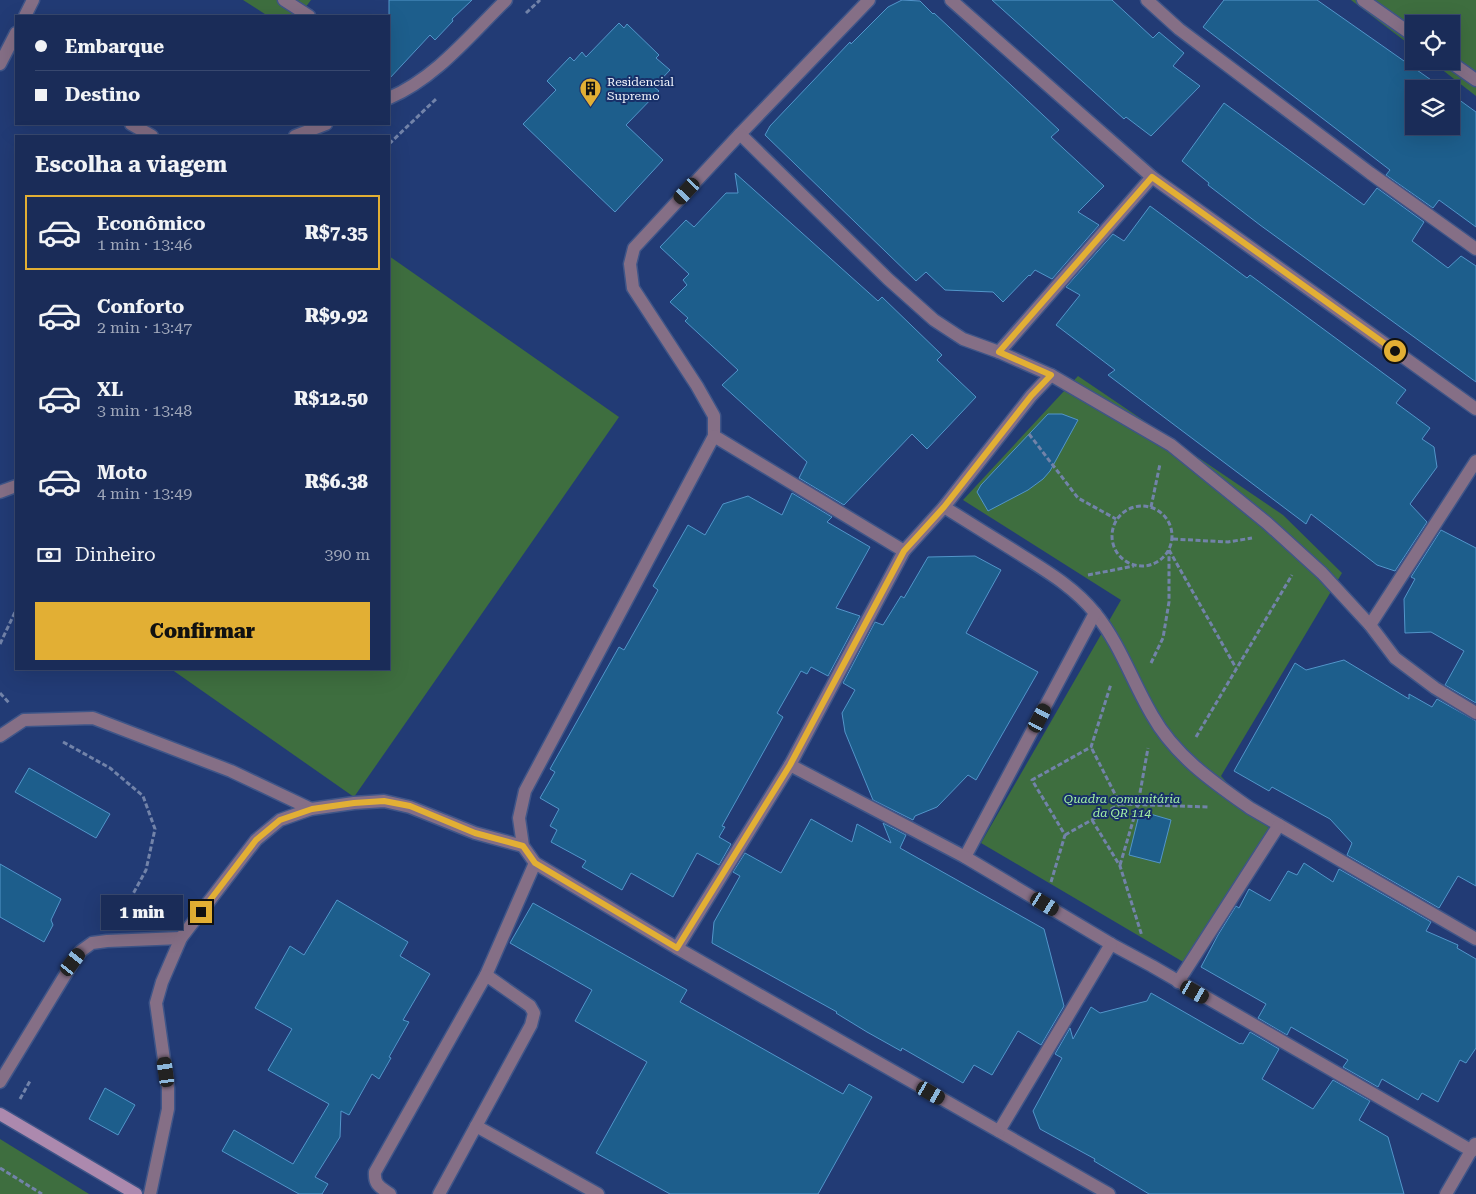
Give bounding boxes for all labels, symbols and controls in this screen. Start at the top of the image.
map controls [1405,15,1460,135]
button: locate [1405,15,1460,70]
text: Embarque [65,35,164,58]
place label: Residencial Supremo [607,75,674,103]
building icon: Residencial Supremo [579,77,603,108]
button: layers [1405,80,1460,135]
text: Destino [65,83,140,106]
text: Escolha a viagem [35,152,227,177]
car [671,175,702,207]
icon: car [37,210,82,255]
text: Econômico [97,212,205,235]
text: R$7.35 [305,221,368,244]
text: 1 min · 13:46 [97,235,192,254]
icon: car [37,293,82,338]
text: Conforto [97,295,184,318]
text: R$9.92 [305,304,368,327]
text: 2 min · 13:47 [97,318,192,337]
route start [1384,340,1406,362]
icon: car [37,376,82,421]
text: XL [97,378,123,401]
text: R$12.50 [294,387,368,410]
text: 3 min · 13:48 [97,401,192,420]
icon: car [37,459,82,504]
text: Moto [97,461,147,484]
text: R$6.38 [305,470,368,493]
text: 4 min · 13:49 [97,484,192,503]
icon: cash [35,541,63,569]
text: Dinheiro [75,543,156,566]
text: 390 m [324,545,370,564]
button: Confirmar [35,602,370,660]
car [1026,701,1053,735]
park label: Quadra comunitária da QR 114 [1064,792,1180,820]
car [1028,890,1061,918]
callout: 1 min [101,894,184,930]
route end [190,901,212,923]
text: 1 min [120,903,164,922]
car [57,946,88,978]
car [1178,978,1211,1006]
car [156,1056,175,1088]
car [914,1079,947,1107]

